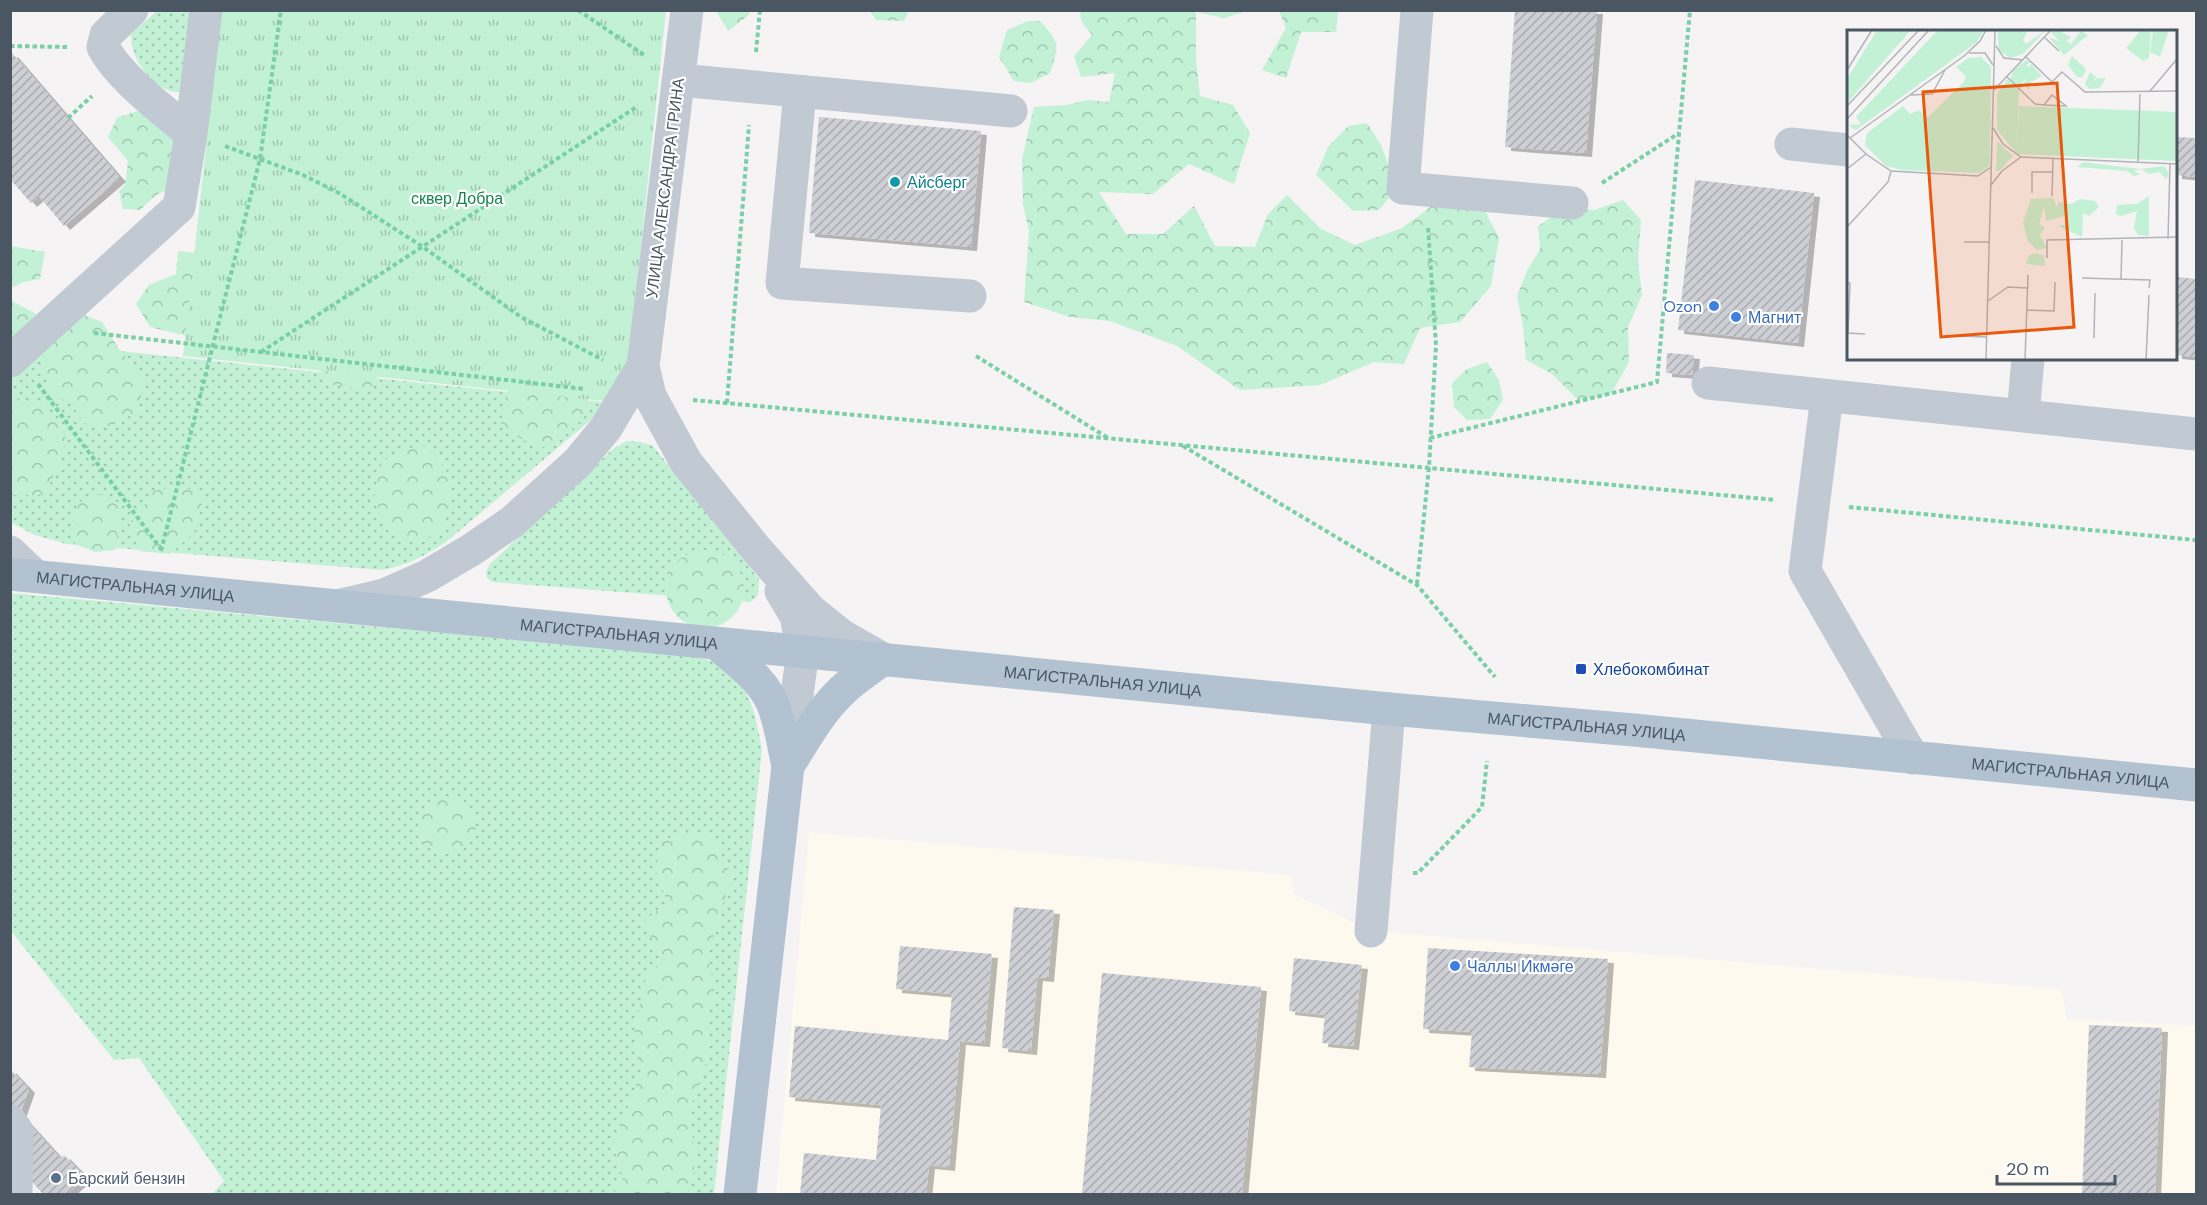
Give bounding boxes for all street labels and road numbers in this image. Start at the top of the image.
street label: УЛИЦА АЛЕКСАНДРА ГРИНА [641,76,689,299]
street label: МАГИСТРАЛЬНАЯ УЛИЦА [35,566,236,606]
street label: МАГИСТРАЛЬНАЯ УЛИЦА [519,613,719,654]
street label: МАГИСТРАЛЬНАЯ УЛИЦА [1003,661,1203,701]
street label: МАГИСТРАЛЬНАЯ УЛИЦА [1487,707,1687,746]
street label: МАГИСТРАЛЬНАЯ УЛИЦА [1970,753,2171,793]

